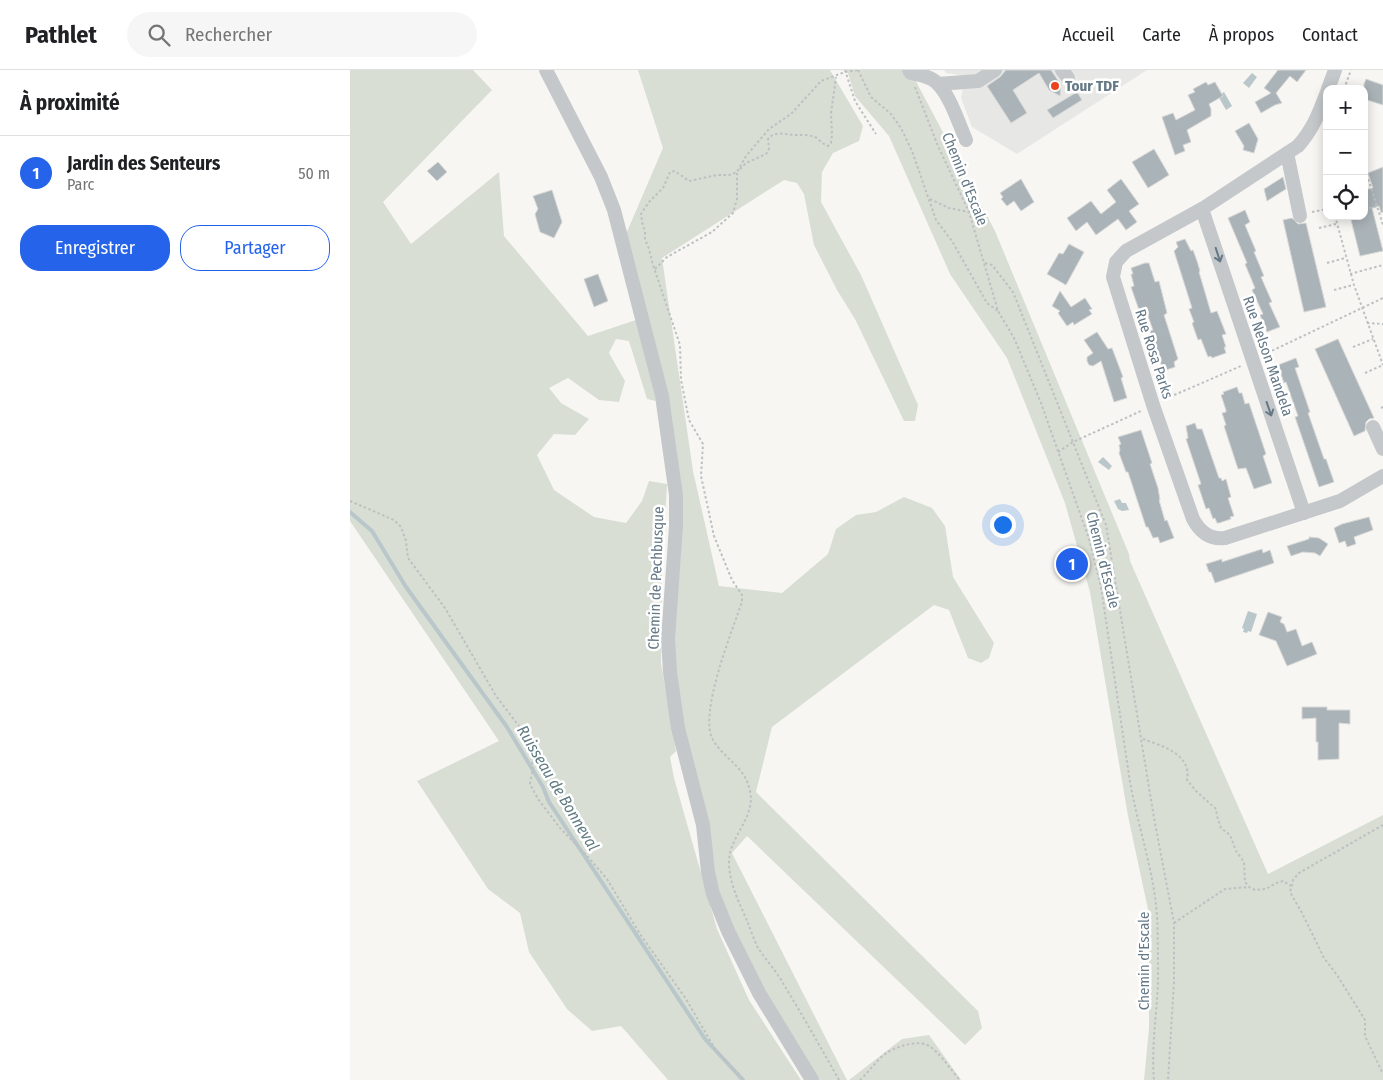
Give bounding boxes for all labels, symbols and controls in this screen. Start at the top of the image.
search box [127,12,477,57]
text: Pathlet [25,21,97,49]
icon: search [145,21,173,49]
text: Rechercher [185,23,272,46]
text: Accueil [1062,24,1114,46]
text: Carte [1142,24,1181,46]
text: À propos [1209,24,1274,46]
text: Contact [1302,24,1358,46]
place label: Tour TDF [1065,77,1119,95]
marker: Tour TDF [1049,80,1061,92]
map controls [1323,85,1368,220]
button: + [1323,85,1368,130]
text: À proximité [20,90,120,116]
street label: Chemin d'Escale [938,130,992,228]
button: − [1323,130,1368,175]
text: Jardin des Senteurs [67,152,220,175]
text: 1 [33,164,39,183]
text: 50 m [298,164,330,183]
text: Parc [67,175,94,194]
button: locate [1323,175,1368,220]
button: Enregistrer [20,225,170,271]
button: Partager [180,225,330,271]
one-way arrow [1213,247,1223,263]
street label: Rue Nelson Mandela [1239,294,1297,418]
street label: Rue Rosa Parks [1131,307,1177,401]
one-way arrow [1265,401,1274,416]
street label: Chemin de Pechbusque [645,506,667,650]
street label: Chemin d'Escale [1082,510,1124,610]
your location [990,512,1016,538]
pin: 1 [1056,545,1088,583]
water label: Ruisseau de Bonneval [513,722,603,854]
street label: Chemin d'Escale [1135,912,1153,1010]

